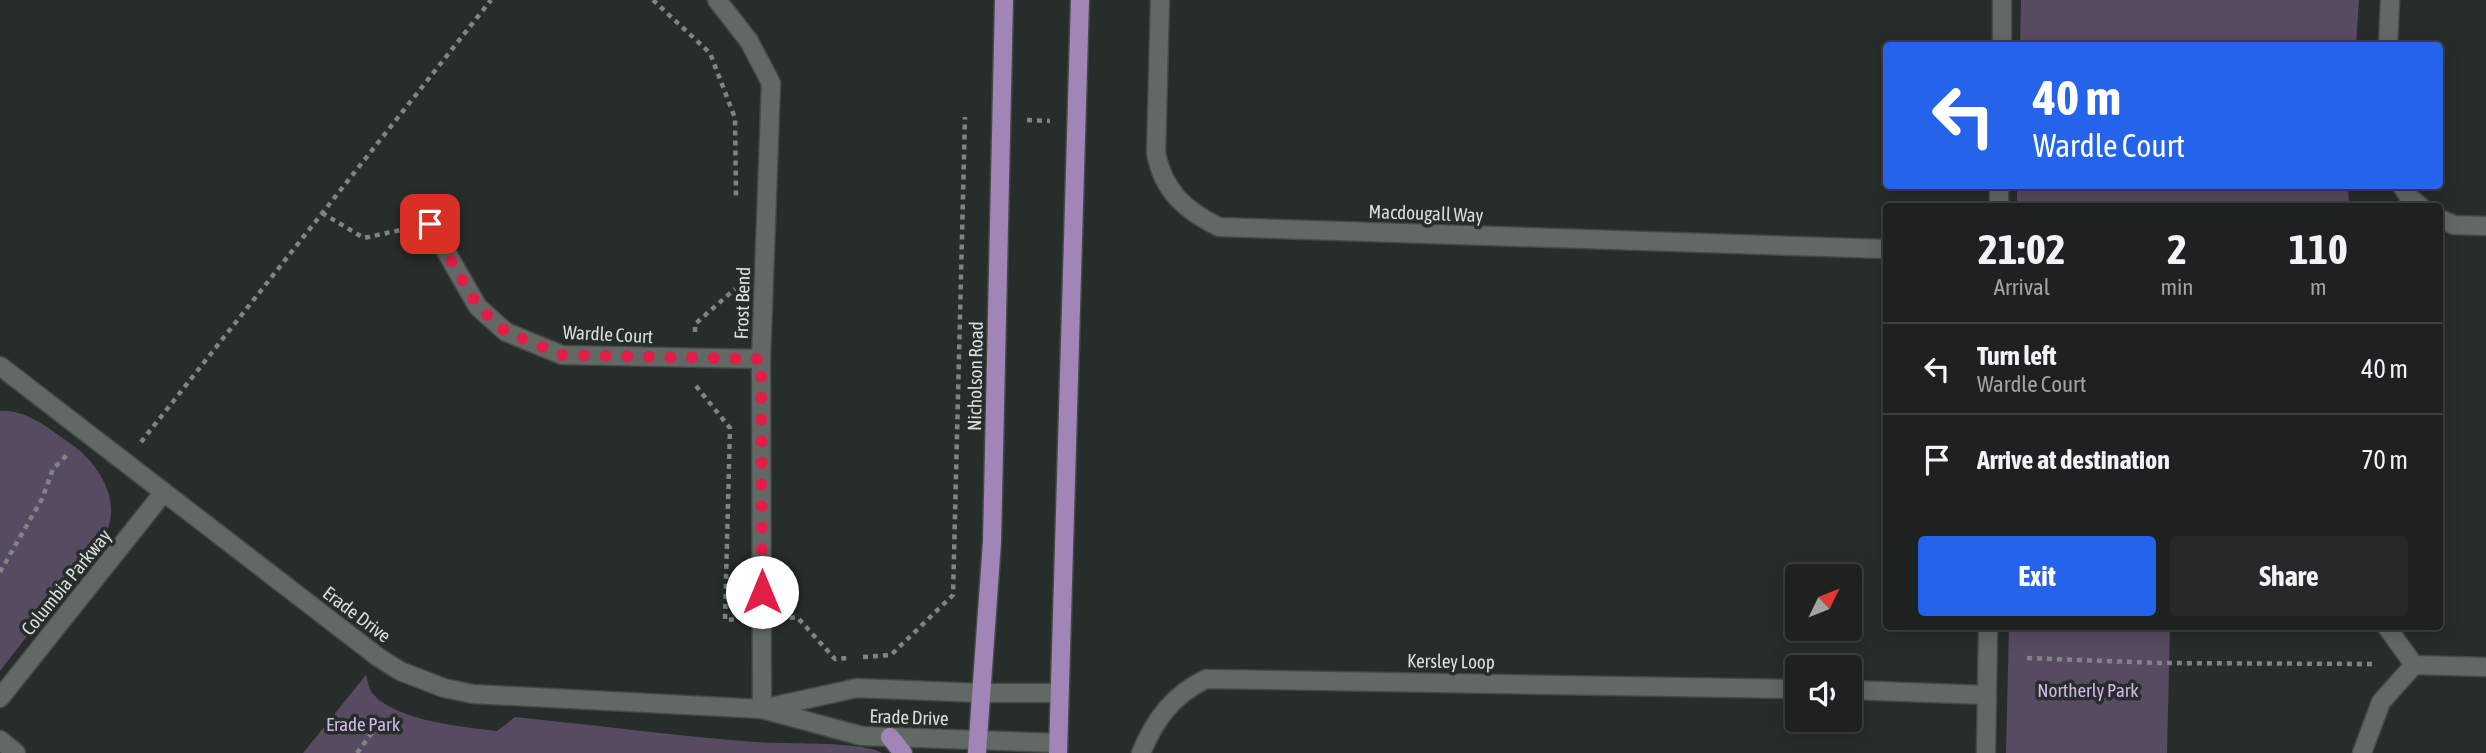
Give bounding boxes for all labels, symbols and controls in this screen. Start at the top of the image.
text: 40 m [2033,69,2121,125]
icon: left [1918,70,2009,161]
text: Wardle Court [2033,127,2185,164]
pin [400,194,460,254]
street label: Macdougall Way [1368,200,1484,226]
icon: arrive [411,205,449,243]
text: 21:02 [1978,225,2065,273]
text: 2 [2167,225,2187,273]
text: 110 [2289,225,2348,273]
street label: Frost Bend [730,266,754,340]
text: Arrival [1994,274,2050,300]
text: min [2161,274,2194,300]
text: m [2310,274,2327,300]
street label: Wardle Court [562,321,654,347]
street label: Nicholson Road [963,321,987,431]
text: Turn left [1977,341,2057,371]
icon: left [1918,350,1956,388]
text: 40 m [2361,354,2408,384]
text: Wardle Court [1977,371,2086,397]
icon: arrive [1918,441,1956,479]
text: Arrive at destination [1977,445,2170,475]
text: 70 m [2361,445,2408,475]
street label: Columbia Parkway [17,525,115,639]
button: Exit [1918,536,2156,616]
button: Share [2170,536,2408,616]
position arrow [725,555,799,629]
north arrow [1785,564,1862,640]
map controls [1785,564,1862,732]
street label: Erade Drive [319,581,395,647]
street label: Kersley Loop [1407,649,1495,673]
button: sound [1785,655,1862,732]
park label: Northerly Park [2037,679,2139,701]
street label: Erade Drive [869,705,949,729]
park label: Erade Park [326,713,401,735]

